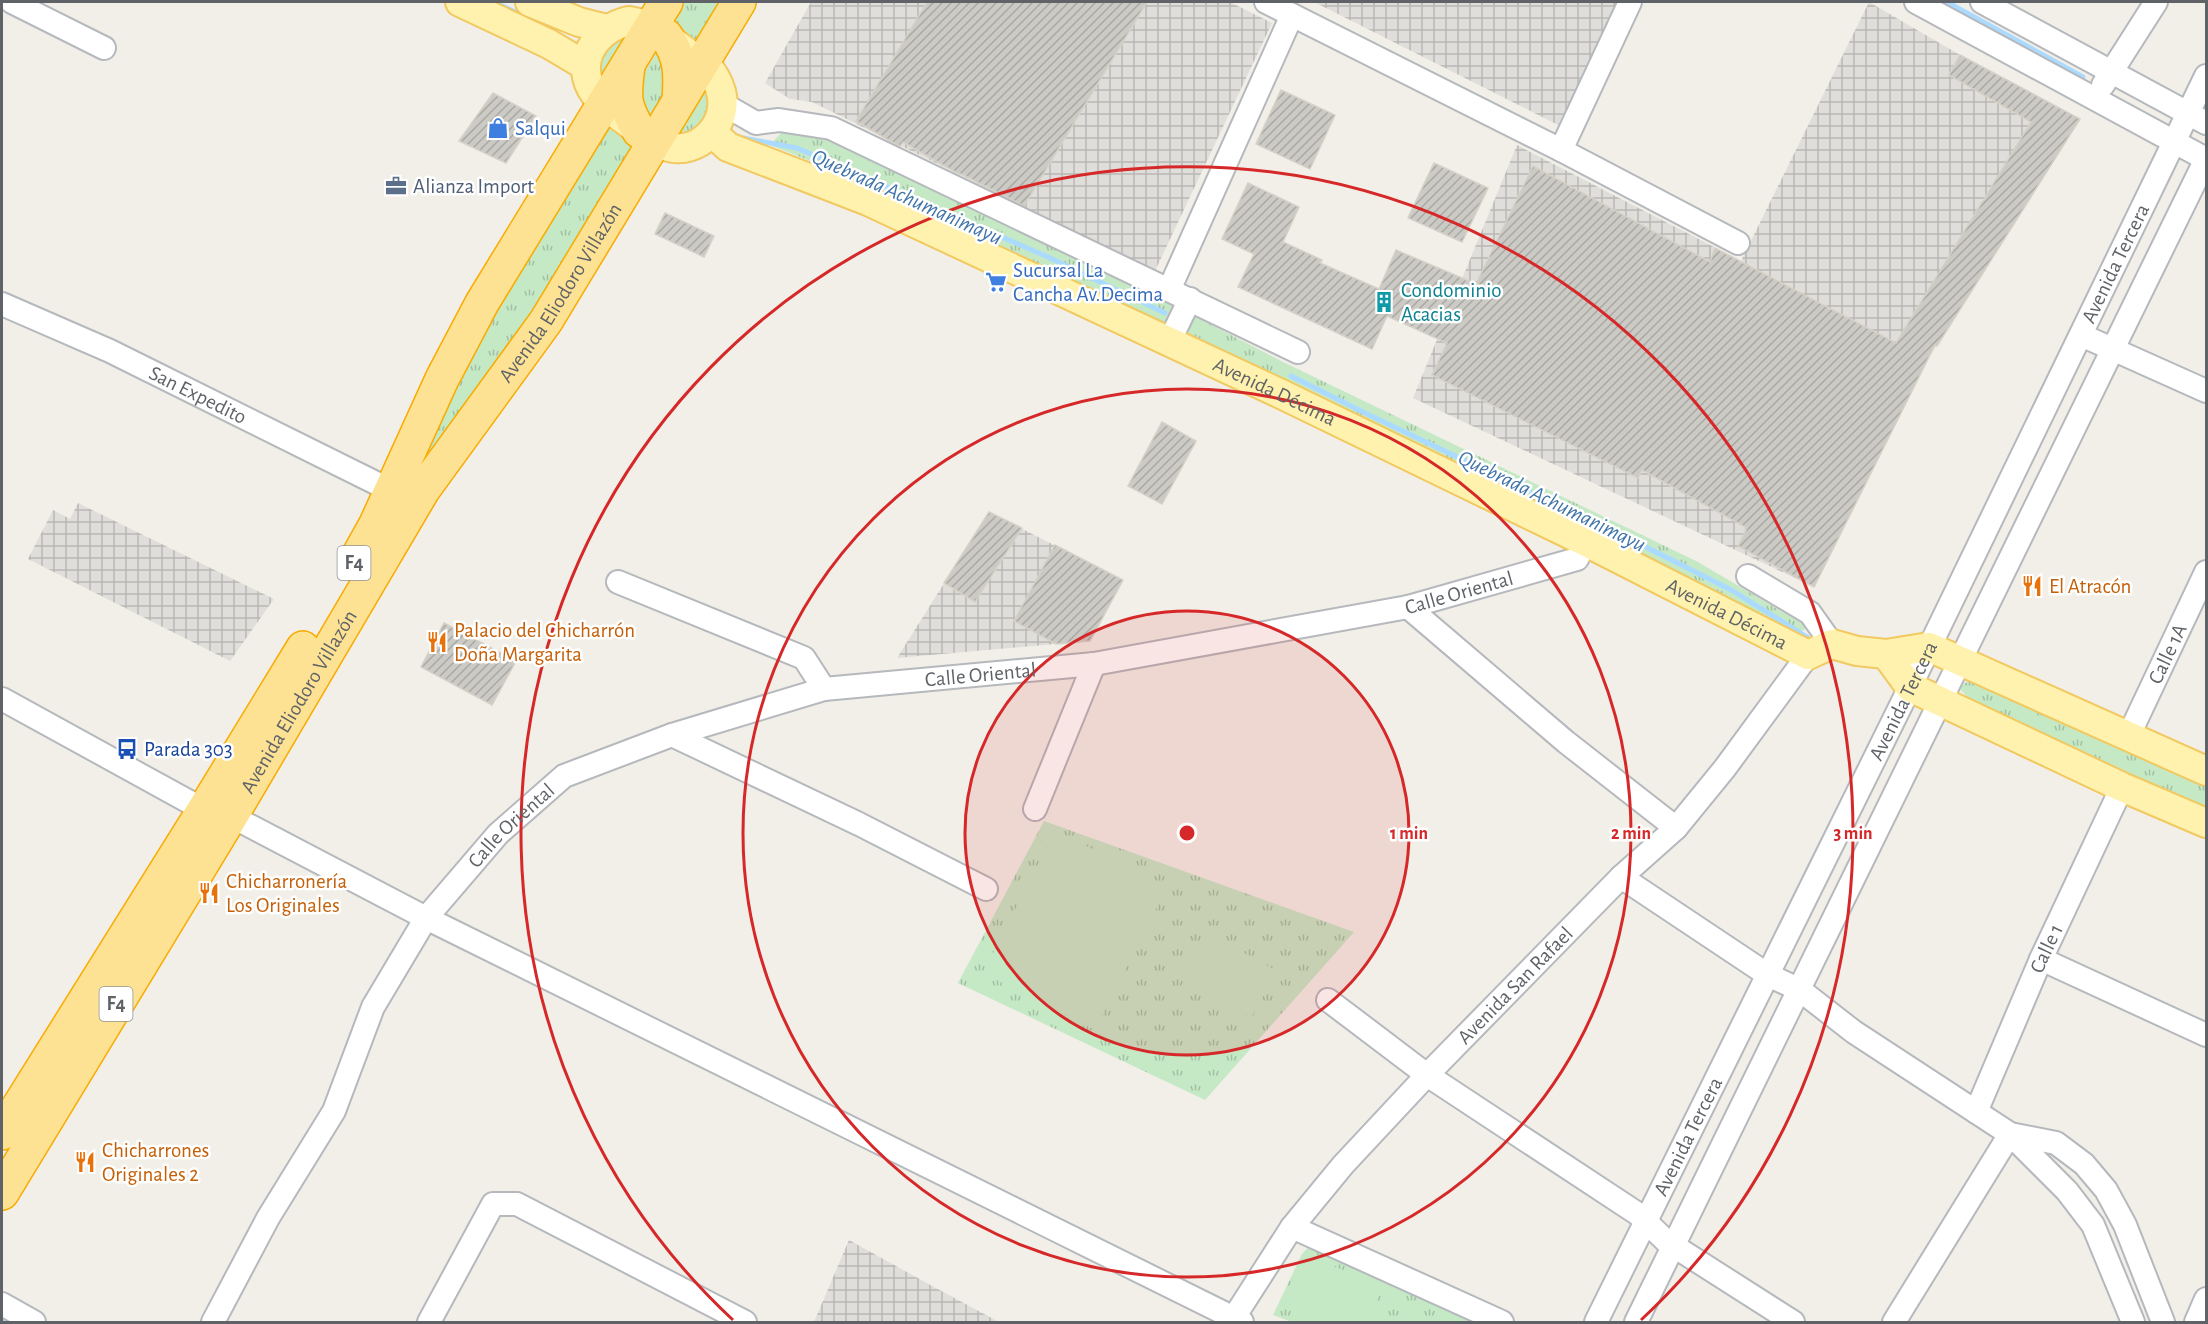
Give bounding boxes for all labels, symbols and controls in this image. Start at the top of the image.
shop icon: Salqui [486,116,510,140]
place label: Salqui [515,118,566,139]
water label: Quebrada Achumanimayu [809,145,1005,249]
office icon: Alianza Import [384,174,408,198]
place label: Alianza Import [413,176,534,197]
street label: Avenida Eliodoro Villazón [495,199,625,386]
street label: Avenida Tercera [2078,200,2153,326]
place label: Sucursal La Cancha Av.Decima [1013,260,1164,305]
supermarket icon: Sucursal La Cancha Av.Decima [984,270,1008,294]
place label: Condominio Acacias [1401,280,1502,325]
building icon: Condominio Acacias [1372,290,1396,314]
street label: Avenida Décima [1210,353,1340,430]
street label: San Expedito [146,362,250,428]
water label: Quebrada Achumanimayu [1455,446,1649,556]
road number: F4 [338,546,370,580]
street label: Calle Oriental [1402,567,1515,618]
street label: Avenida Décima [1663,574,1791,653]
restaurant icon: El Atracón [2020,574,2044,598]
place label: El Atracón [2049,576,2131,597]
street label: Avenida Eliodoro Villazón [236,606,360,797]
place label: Palacio del Chicharrón Doña Margarita [454,620,635,665]
street label: Calle 1A [2144,621,2190,687]
restaurant icon: Palacio del Chicharrón Doña Margarita [425,630,449,654]
street label: Avenida Tercera [1865,638,1941,763]
street label: Calle Oriental [924,659,1037,690]
bus stop icon: Parada 303 [115,737,139,761]
place label: Parada 303 [144,739,233,760]
street label: Calle Oriental [464,779,558,872]
centre of rings [1177,823,1197,843]
text: 1 min [1390,825,1428,843]
text: 2 min [1611,825,1651,843]
text: 3 min [1833,825,1873,843]
place label: Chicharronería Los Originales [226,871,347,916]
restaurant icon: Chicharronería Los Originales [197,881,221,905]
street label: Calle 1 [2026,921,2066,976]
street label: Avenida San Rafael [1453,923,1577,1048]
road number: F4 [100,987,132,1021]
street label: Avenida Tercera [1650,1074,1726,1199]
place label: Chicharrones Originales 2 [102,1140,209,1185]
restaurant icon: Chicharrones Originales 2 [73,1150,97,1174]

